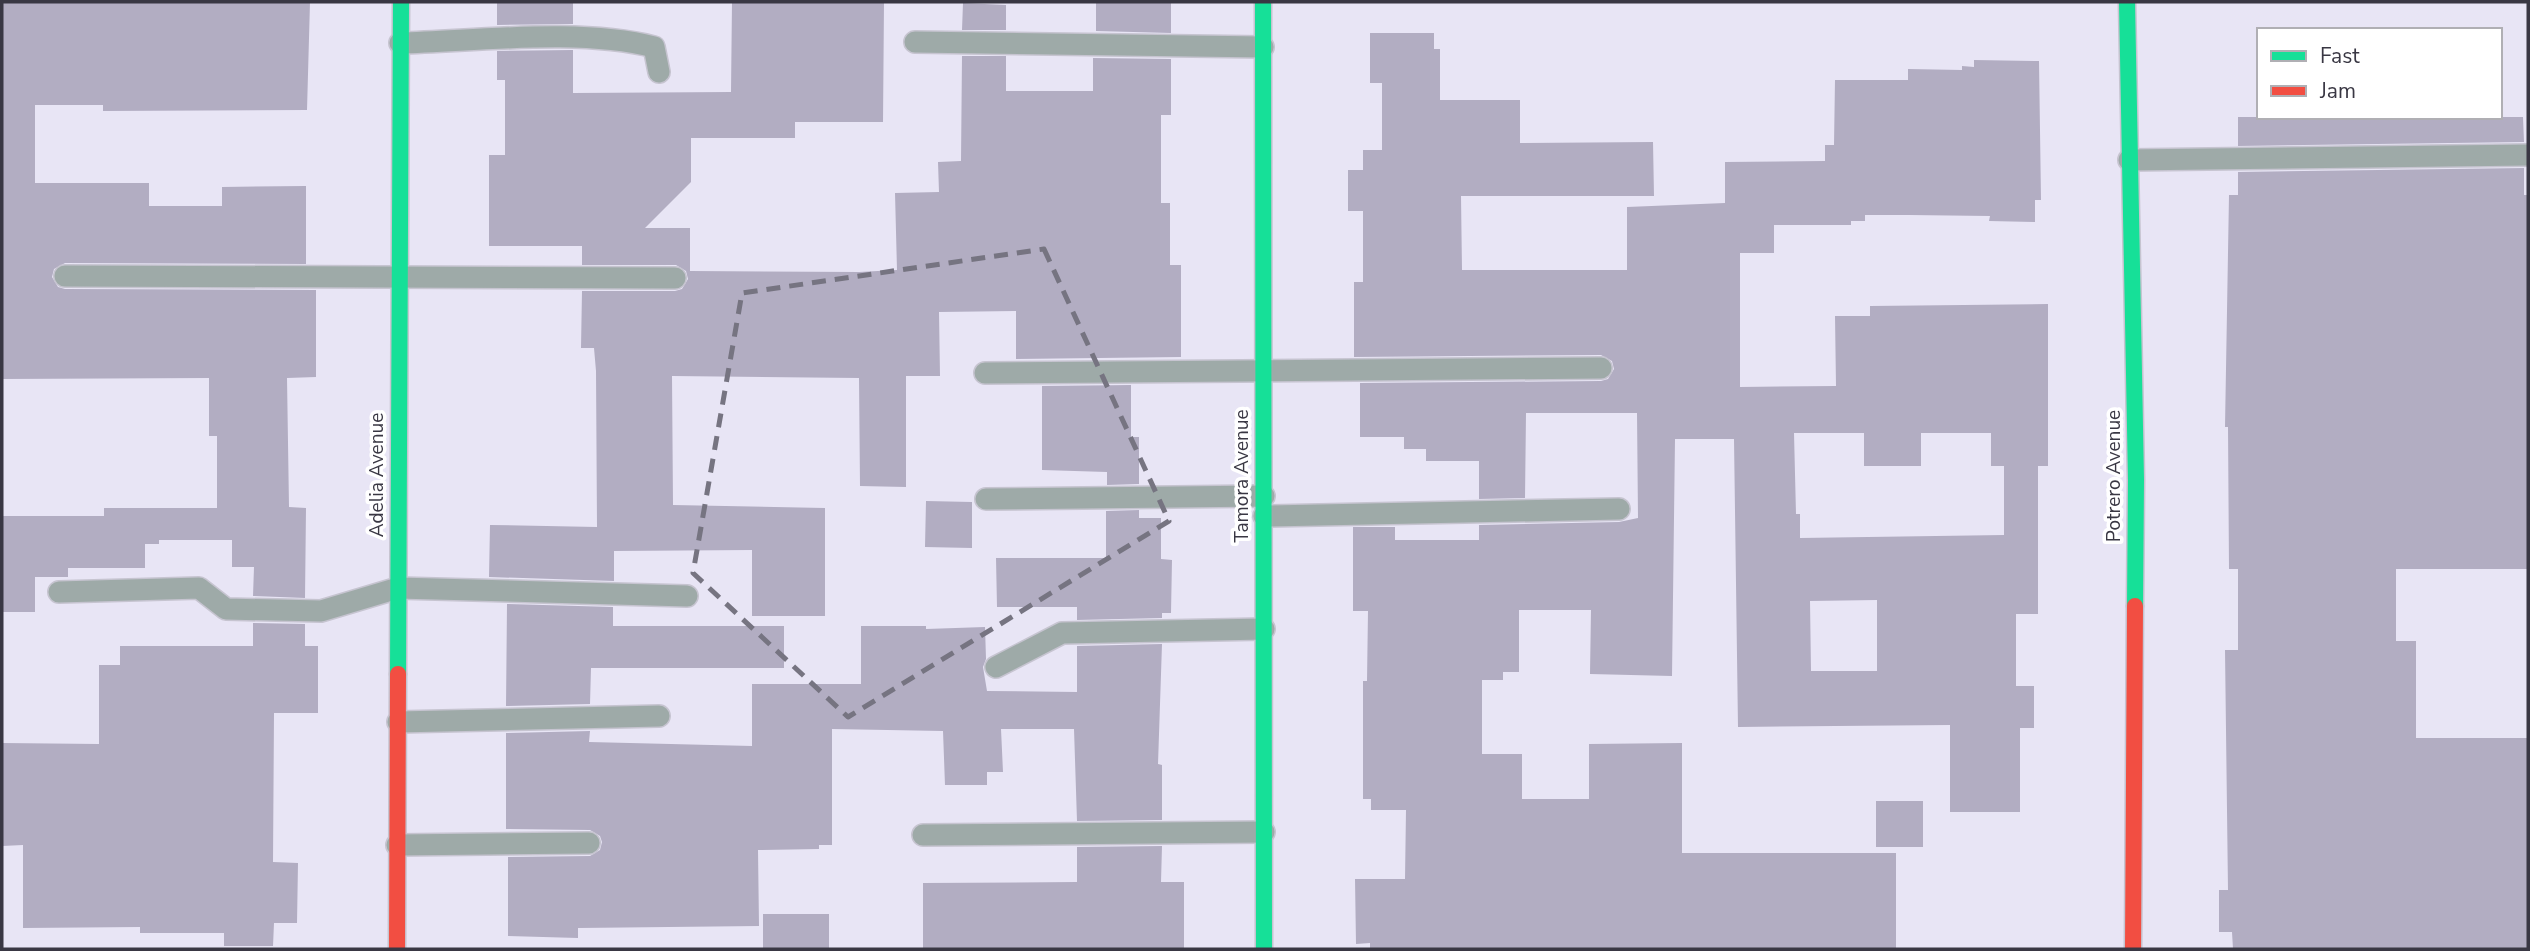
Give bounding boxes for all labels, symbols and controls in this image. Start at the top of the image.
legend [2257,28,2502,119]
text: Fast [2320,42,2360,70]
text: Jam [2319,77,2356,105]
street label: Tamora Avenue [1229,409,1255,543]
street label: Potrero Avenue [2101,410,2127,542]
street label: Adelia Avenue [364,413,390,537]

